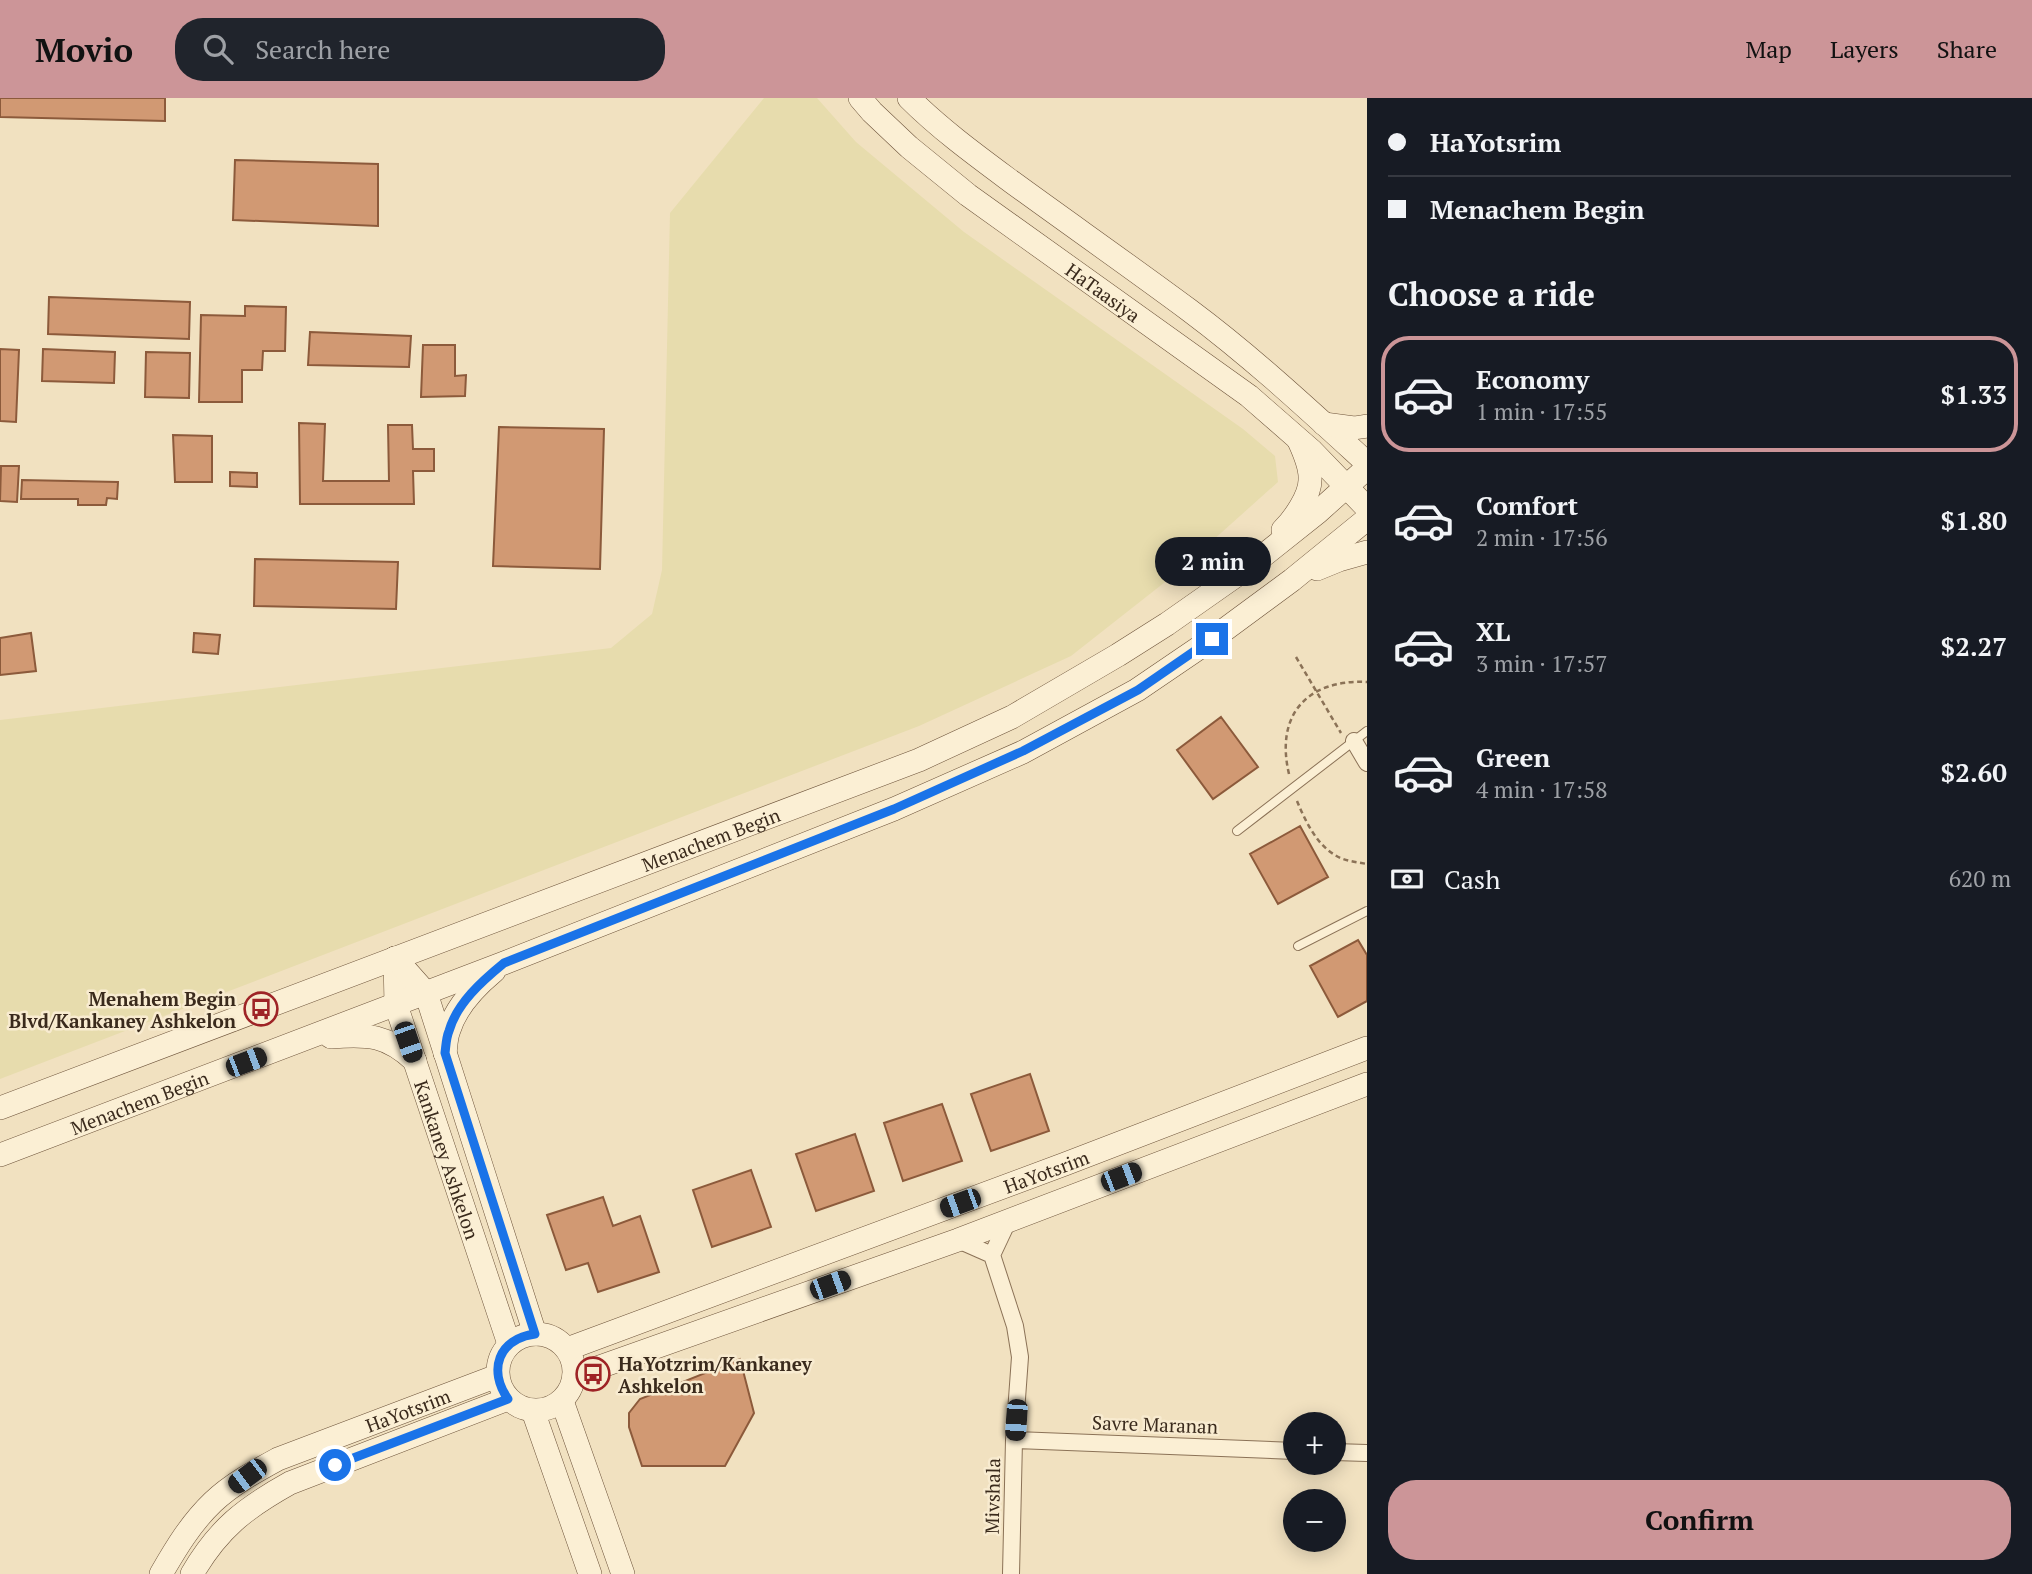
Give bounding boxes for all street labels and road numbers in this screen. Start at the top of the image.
street label: HaTaasiya [1061,257,1146,327]
street label: Menachem Begin [638,801,783,876]
street label: Menachem Begin [67,1064,212,1140]
street label: Kankaney Ashkelon [409,1077,486,1242]
street label: HaYotsrim [1000,1143,1093,1198]
street label: HaYotsrim [362,1382,454,1437]
street label: Savre Maranan [1092,1409,1218,1439]
street label: Mivshala [979,1457,1005,1534]

